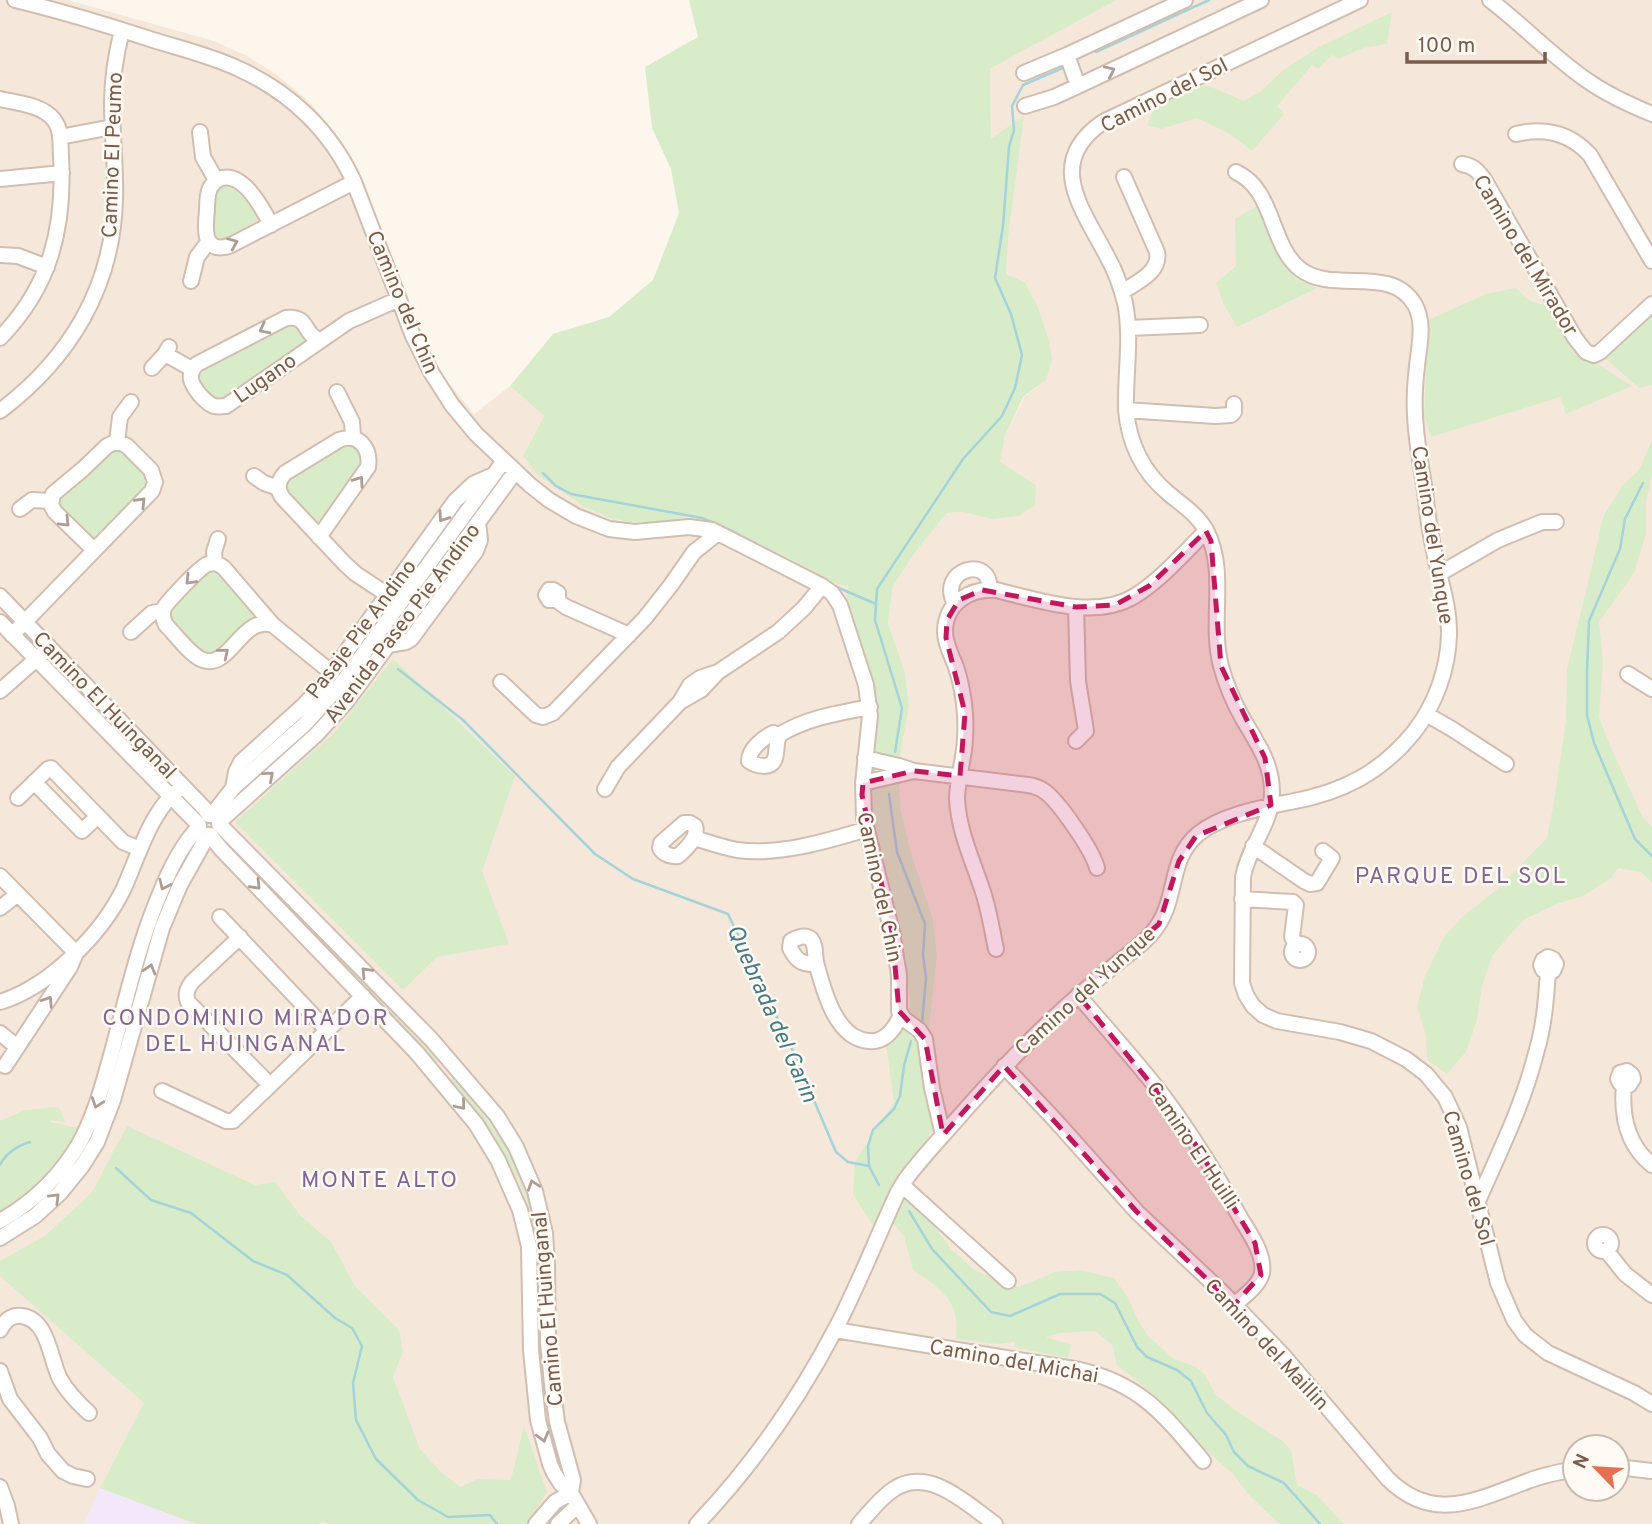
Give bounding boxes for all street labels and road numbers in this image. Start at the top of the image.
street label: Camino del Sol [1096,53,1233,140]
street label: Camino El Peumo [97,72,130,239]
street label: Camino del Mirador [1466,170,1583,341]
street label: Camino del Chin [359,227,444,378]
street label: Lugano [229,348,303,411]
street label: Camino del Yunque [1404,444,1459,627]
street label: Avenida Paseo Pie Andino [319,519,487,729]
street label: Pasaje Pie Andino [301,555,424,705]
street label: Camino El Huinganal [26,626,182,786]
street label: Camino del Chin [849,810,908,965]
street label: Camino del Yunque [1010,922,1162,1063]
street label: Camino El Huilli [1139,1077,1244,1215]
street label: Camino del Sol [1435,1108,1500,1249]
street label: Camino El Huinganal [527,1210,570,1407]
street label: Camino del Maillin [1198,1273,1334,1417]
street label: Camino del Michai [927,1334,1100,1391]

